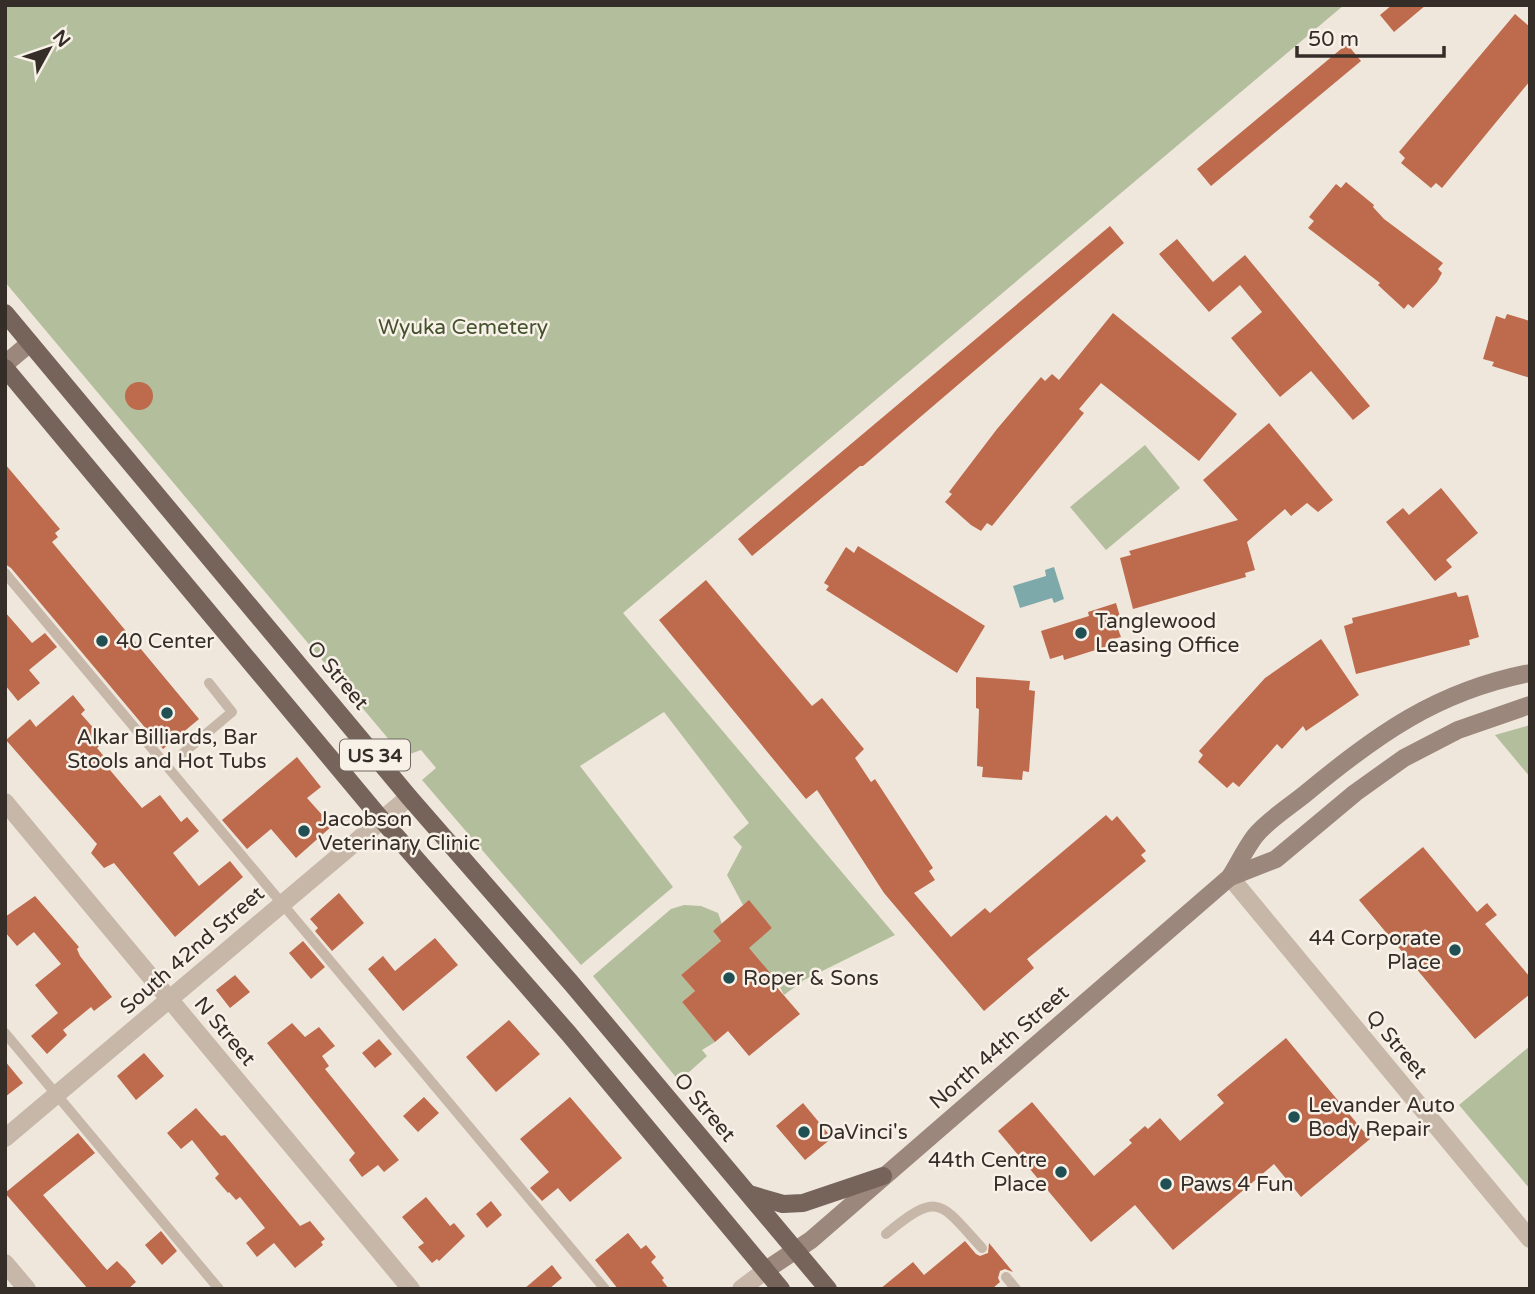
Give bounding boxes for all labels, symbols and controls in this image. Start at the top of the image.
north arrow [14,14,84,84]
scale bar [1297,14,1444,58]
text: N [48,26,75,52]
text: 50 m [1308,27,1359,52]
park label: Wyuka Cemetery [378,315,548,340]
place label: Tanglewood Leasing Office [1095,609,1239,658]
marker: Tanglewood Leasing Office [1073,625,1089,641]
place label: 40 Center [116,629,214,654]
marker: 40 Center [94,633,110,649]
street label: O Street [302,636,374,715]
marker: Alkar Billiards, Bar Stools and Hot Tubs [159,705,175,721]
place label: Alkar Billiards, Bar Stools and Hot Tubs [67,725,267,774]
road number: US 34 [340,740,410,770]
place label: Jacobson Veterinary Clinic [318,807,480,856]
marker: Jacobson Veterinary Clinic [296,823,312,839]
street label: South 42nd Street [115,881,269,1020]
place label: 44 Corporate Place [1309,926,1441,975]
marker: 44 Corporate Place [1447,942,1463,958]
place label: Roper & Sons [743,966,879,991]
marker: Roper & Sons [721,970,737,986]
street label: North 44th Street [925,980,1074,1115]
street label: N Street [189,992,261,1071]
street label: Q Street [1361,1005,1433,1084]
street label: O Street [669,1068,741,1147]
place label: Levander Auto Body Repair [1308,1093,1455,1142]
marker: Levander Auto Body Repair [1286,1109,1302,1125]
place label: DaVinci's [818,1120,908,1145]
marker: DaVinci's [796,1124,812,1140]
place label: 44th Centre Place [928,1148,1047,1197]
marker: 44th Centre Place [1053,1164,1069,1180]
place label: Paws 4 Fun [1180,1172,1294,1197]
marker: Paws 4 Fun [1158,1176,1174,1192]

